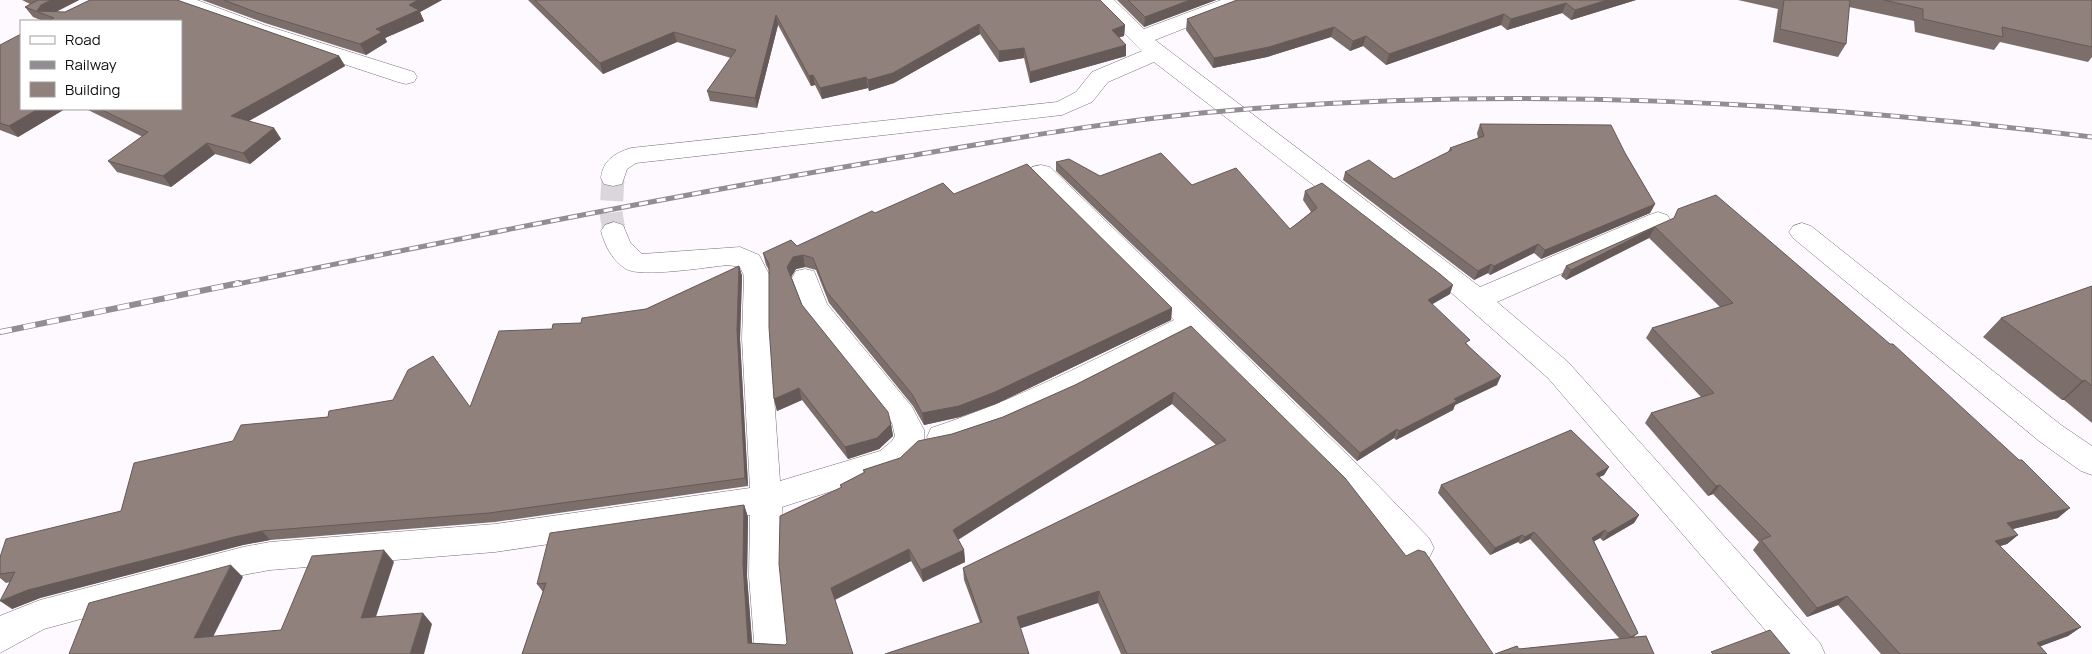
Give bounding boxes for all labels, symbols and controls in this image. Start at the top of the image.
legend [20,20,182,110]
text: Road [65,29,101,50]
text: Railway [65,54,117,75]
text: Building [65,79,120,100]

